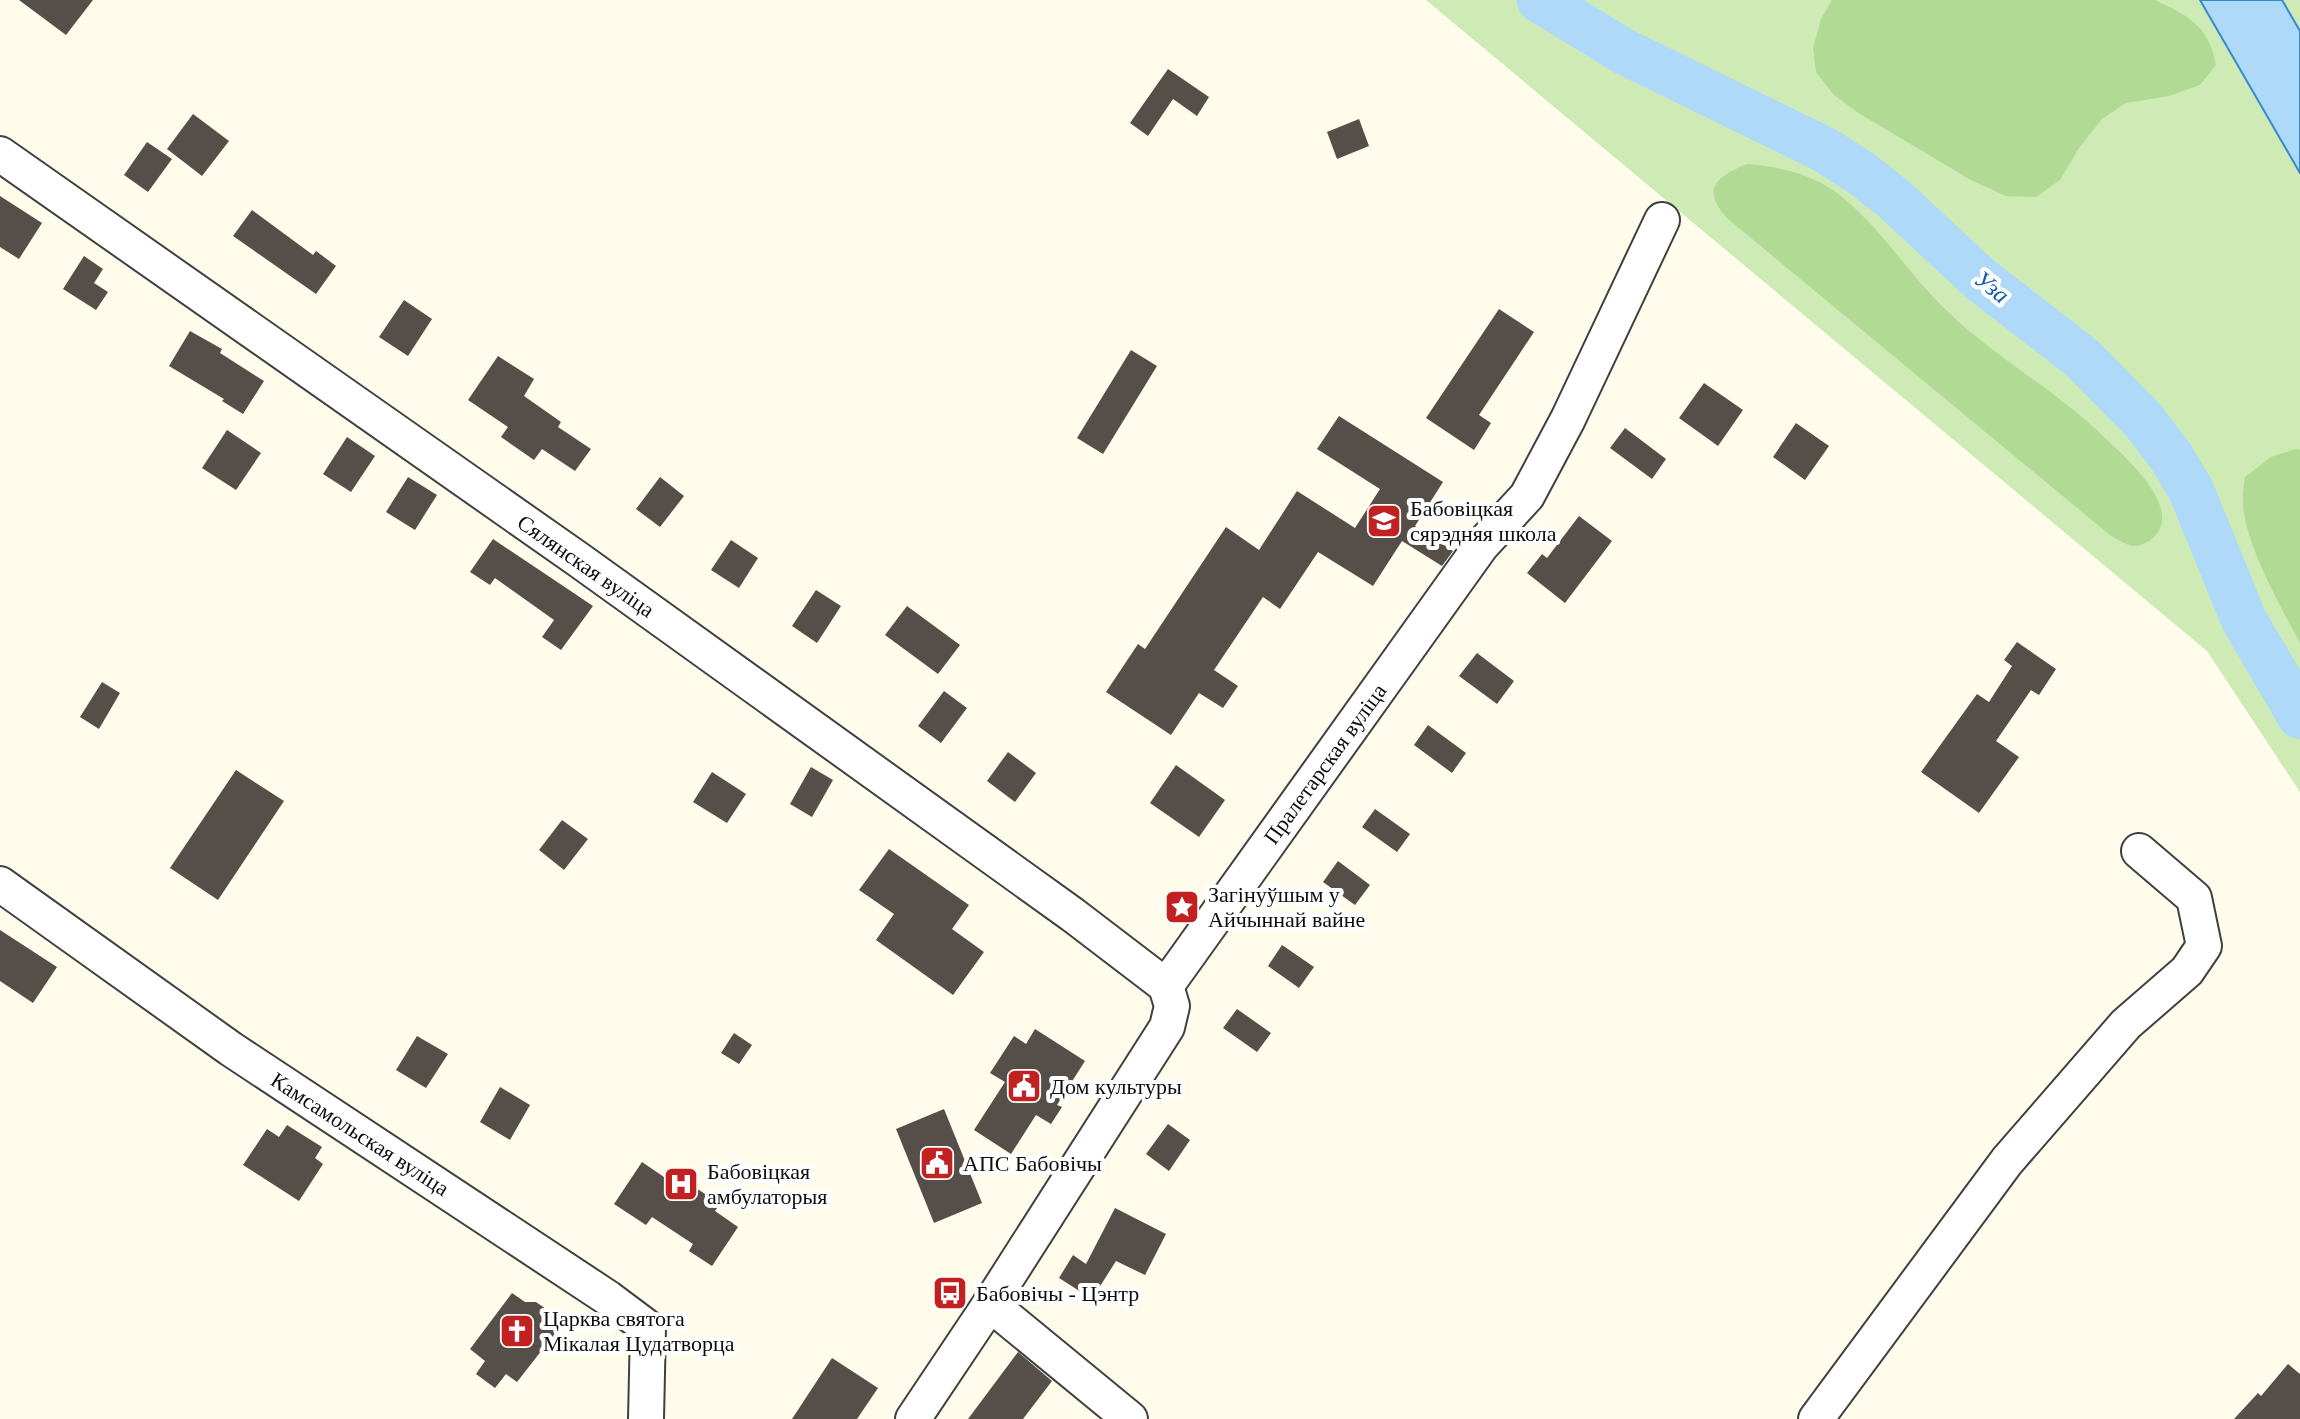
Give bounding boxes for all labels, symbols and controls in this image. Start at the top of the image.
water label: Уза [1970,265,2014,309]
place label: Бабовіцкая сярэдняя школа [1410,496,1557,546]
school or university icon: Бабовіцкая сярэдняя школа [1365,502,1403,540]
street label: Сялянская вуліца [513,509,659,623]
street label: Пралетарская вуліца [1258,679,1392,849]
place label: Загінуўшым у Айчыннай вайне [1208,882,1365,932]
place icon: Загінуўшым у Айчыннай вайне [1163,888,1201,926]
street label: Камсамольская вуліца [266,1067,454,1201]
public building icon: Дом культуры [1005,1067,1043,1105]
place label: Дом культуры [1050,1074,1182,1099]
public building icon: АПС Бабовічы [918,1144,956,1182]
place label: АПС Бабовічы [963,1151,1102,1176]
place label: Бабовіцкая амбулаторыя [707,1159,827,1209]
hospital icon: Бабовіцкая амбулаторыя [662,1165,700,1203]
bus stop icon: Бабовічы - Цэнтр [931,1274,969,1312]
place label: Бабовічы - Цэнтр [976,1281,1139,1306]
place label: Царква святога Мікалая Цудатворца [543,1306,735,1356]
church icon: Царква святога Мікалая Цудатворца [498,1312,536,1350]

